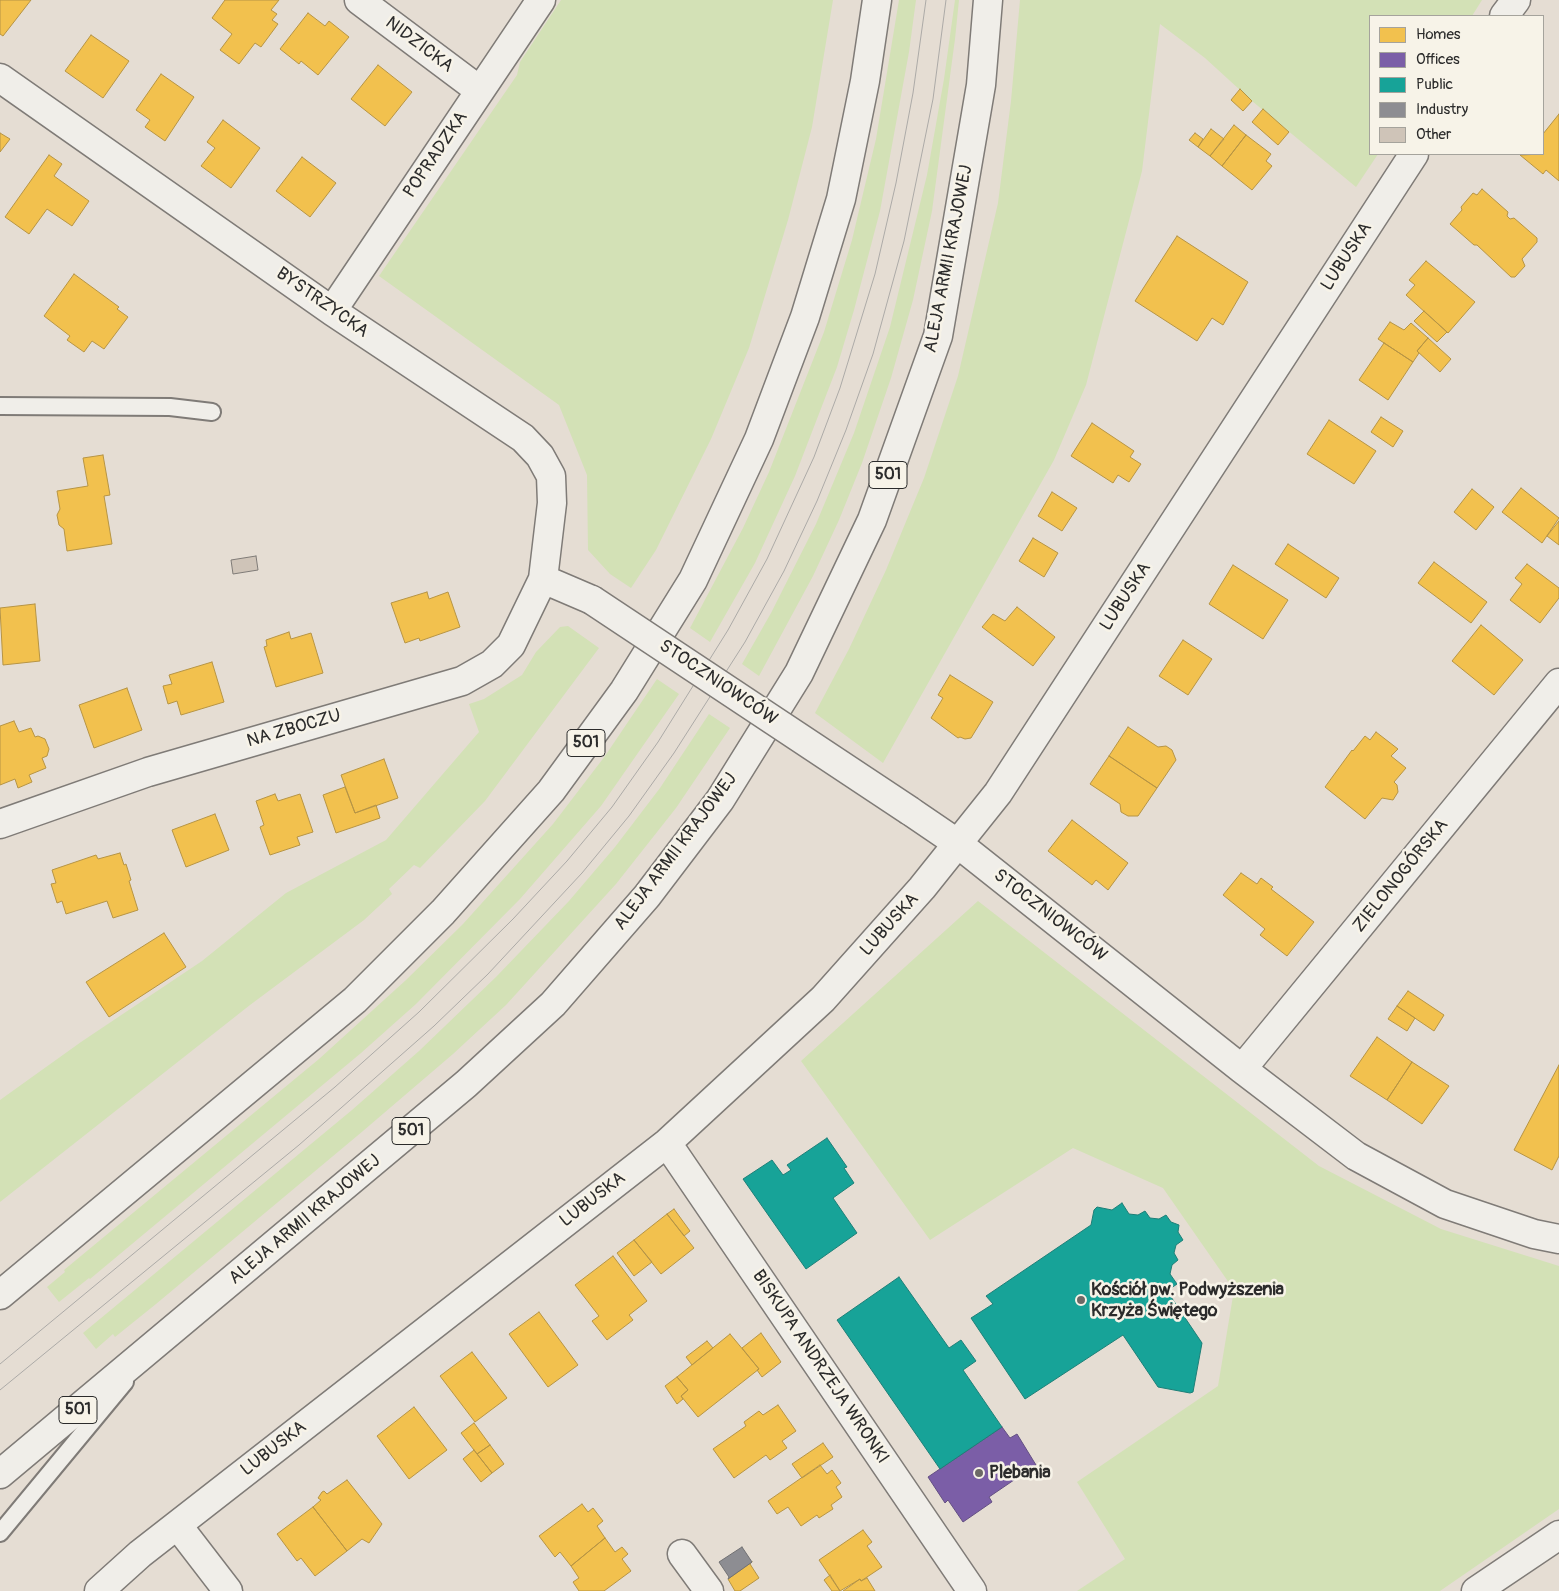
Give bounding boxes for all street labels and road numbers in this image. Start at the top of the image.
street label: NIDZICKA [381,12,457,78]
street label: POPRADZKA [399,108,473,202]
street label: ALEJA ARMII KRAJOWEJ [920,163,978,355]
street label: LUBUSKA [1317,219,1377,295]
street label: BYSTRZYCKA [272,263,372,343]
road number: 501 [869,462,907,488]
street label: LUBUSKA [1096,559,1156,635]
street label: STOCZNIOWCÓW [655,635,781,731]
street label: NA ZBOCZU [244,705,344,753]
road number: 501 [567,730,605,756]
street label: ALEJA ARMII KRAJOWEJ [610,769,742,935]
street label: ZIELONOGÓRSKA [1349,815,1453,937]
street label: STOCZNIOWCÓW [989,865,1111,967]
street label: LUBUSKA [856,889,924,961]
road number: 501 [392,1118,430,1144]
street label: ALEJA ARMII KRAJOWEJ [225,1150,385,1290]
street label: LUBUSKA [556,1168,630,1232]
street label: BISKUPA ANDRZEJA WRONKI [747,1266,893,1468]
road number: 501 [59,1396,97,1424]
street label: LUBUSKA [237,1417,311,1481]

